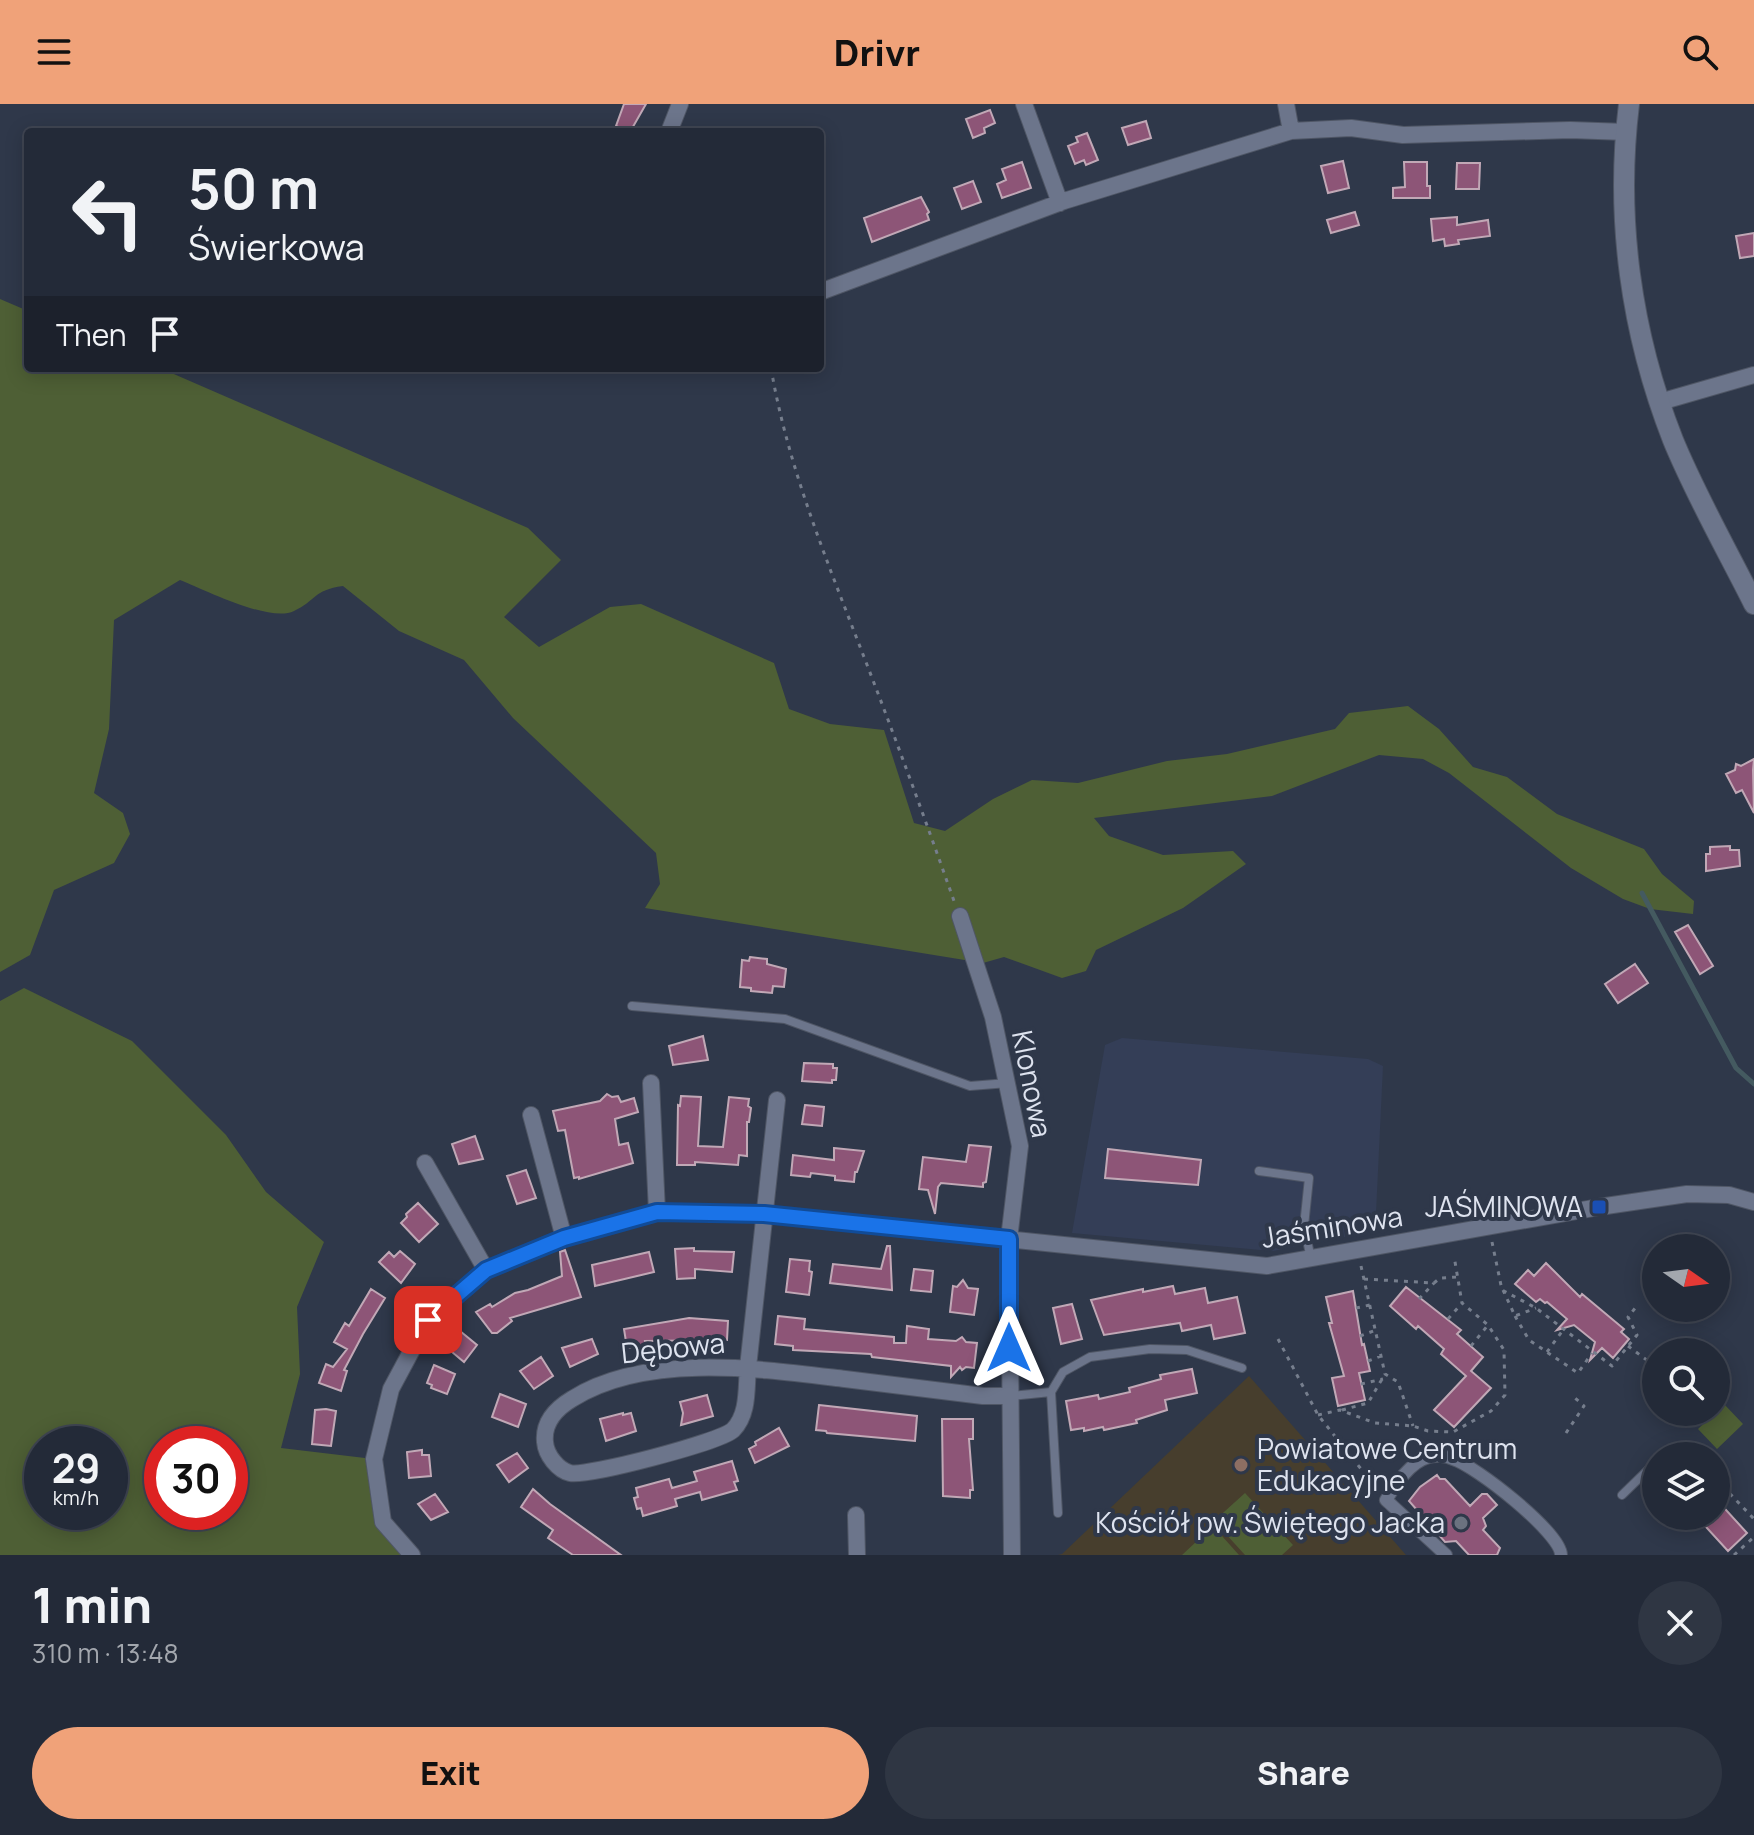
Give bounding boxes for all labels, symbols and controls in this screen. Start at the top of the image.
text: Drivr [834,28,920,77]
icon: menu [32,30,76,74]
icon: search [1678,30,1722,74]
text: 50 m [188,149,319,226]
icon: left [56,160,160,264]
text: Świerkowa [188,222,365,271]
icon: arrive [143,312,187,356]
text: Then [56,314,127,355]
street label: Klonowa [1004,1027,1062,1141]
place label: JAŚMINOWA [1425,1187,1583,1225]
street label: Jaśminowa [1259,1196,1405,1256]
marker: JAŚMINOWA [1590,1198,1608,1216]
north arrow [1642,1234,1730,1322]
map controls [1642,1234,1730,1530]
pin [394,1286,462,1354]
icon: arrive [406,1298,450,1342]
position arrow [967,1306,1051,1390]
street label: Dębowa [619,1323,727,1371]
button: search [1642,1338,1730,1426]
speed limit sign: 30 [144,1426,248,1530]
place label: Powiatowe Centrum Edukacyjne [1257,1429,1517,1499]
text: 29 [52,1440,100,1495]
button: layers [1642,1442,1730,1530]
marker: Powiatowe Centrum Edukacyjne [1232,1456,1250,1474]
text: km/h [53,1484,99,1511]
place label: Kościół pw. Świętego Jacka [1095,1503,1445,1541]
marker: Kościół pw. Świętego Jacka [1452,1514,1470,1532]
text: 1 min [32,1572,152,1637]
button: close [1638,1581,1722,1665]
text: 310 m · 13:48 [32,1635,179,1671]
button: Exit [32,1727,869,1819]
button: Share [885,1727,1722,1819]

